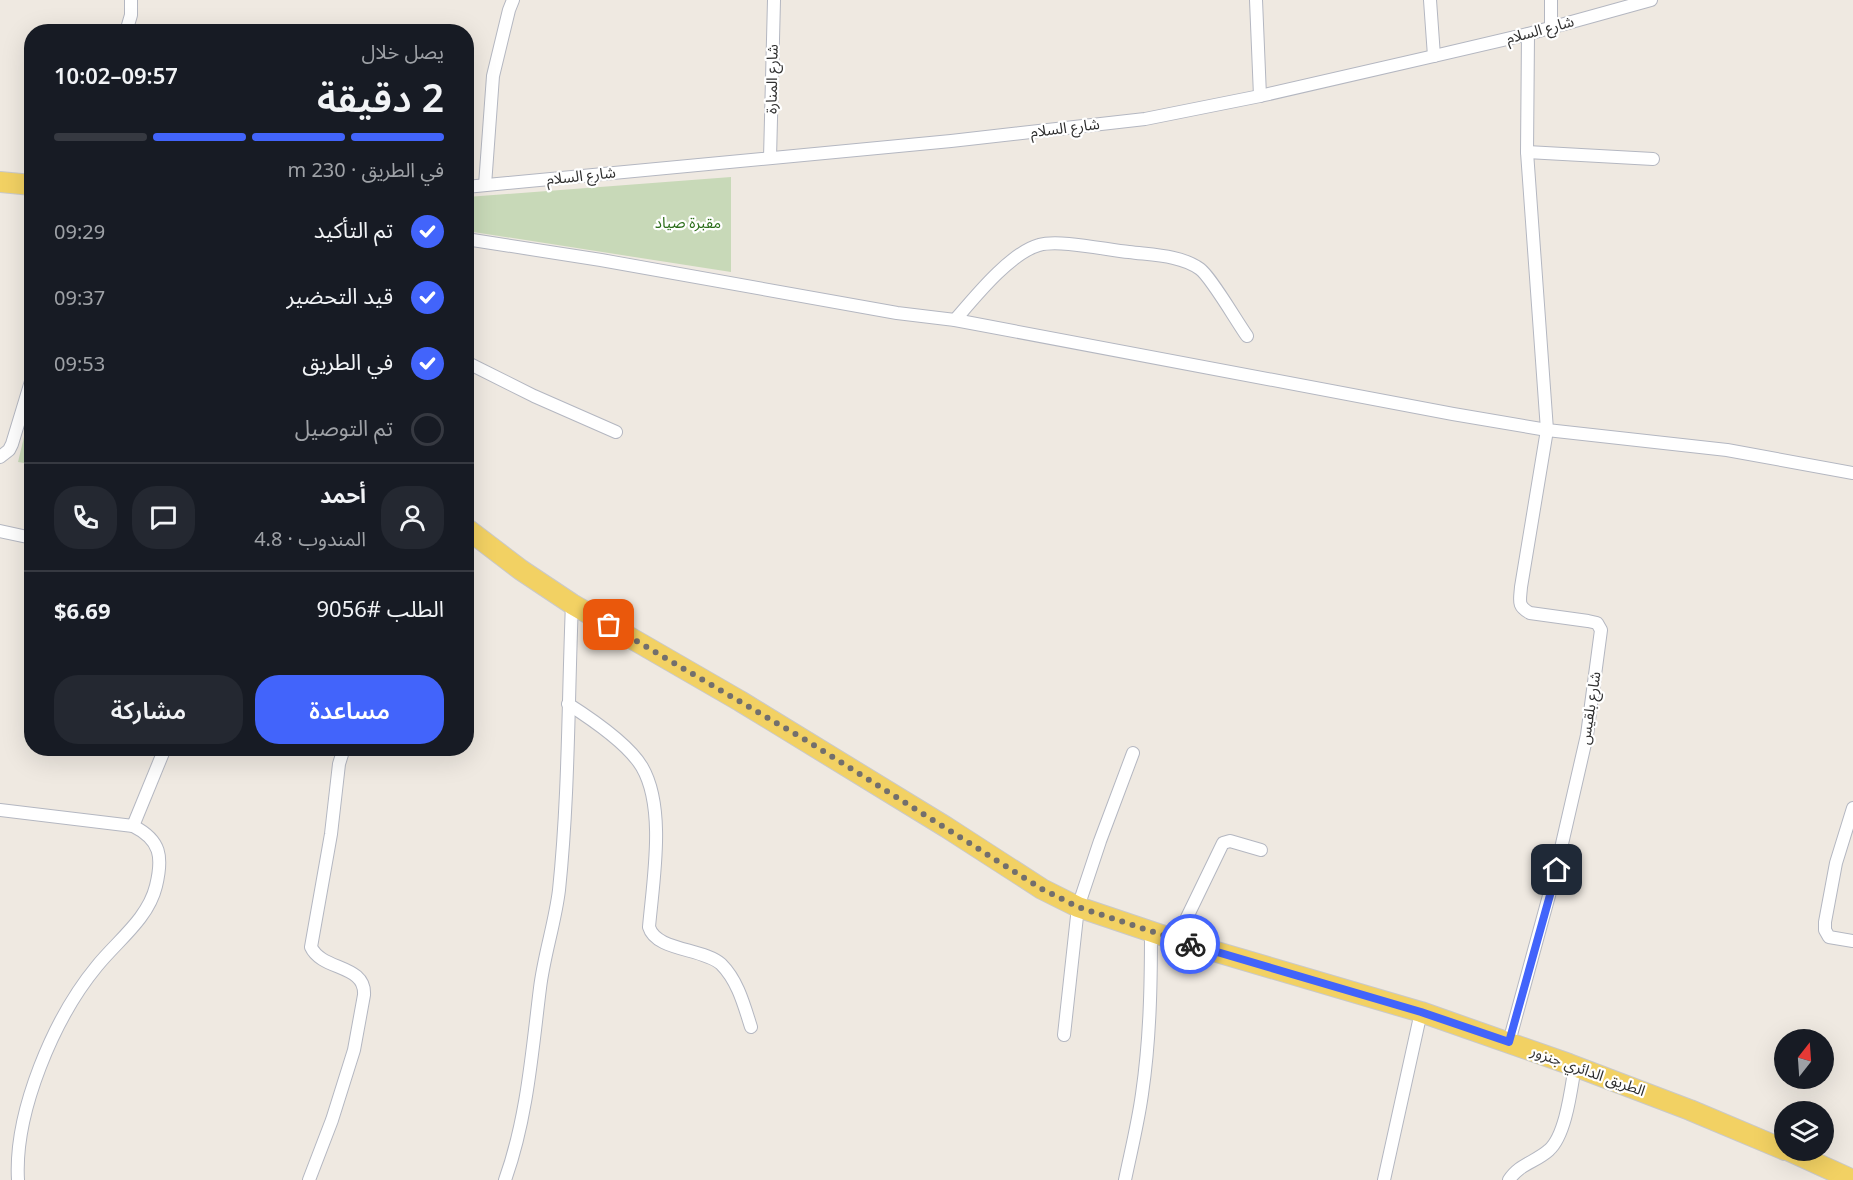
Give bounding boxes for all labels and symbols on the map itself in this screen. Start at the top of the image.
street label: شارع السلام [1504,10,1577,51]
street label: شارع المنارة [760,44,785,114]
street label: شارع السلام [1029,113,1101,144]
street label: شارع السلام [545,161,617,192]
park label: مقبرة صياد [655,212,721,232]
pin [583,599,634,650]
street label: شارع بلقيس [1573,670,1608,746]
pin [1531,844,1582,895]
courier [1160,914,1220,974]
north arrow [1774,1029,1834,1089]
street label: الطريق الدائري جنزور [1526,1040,1648,1102]

